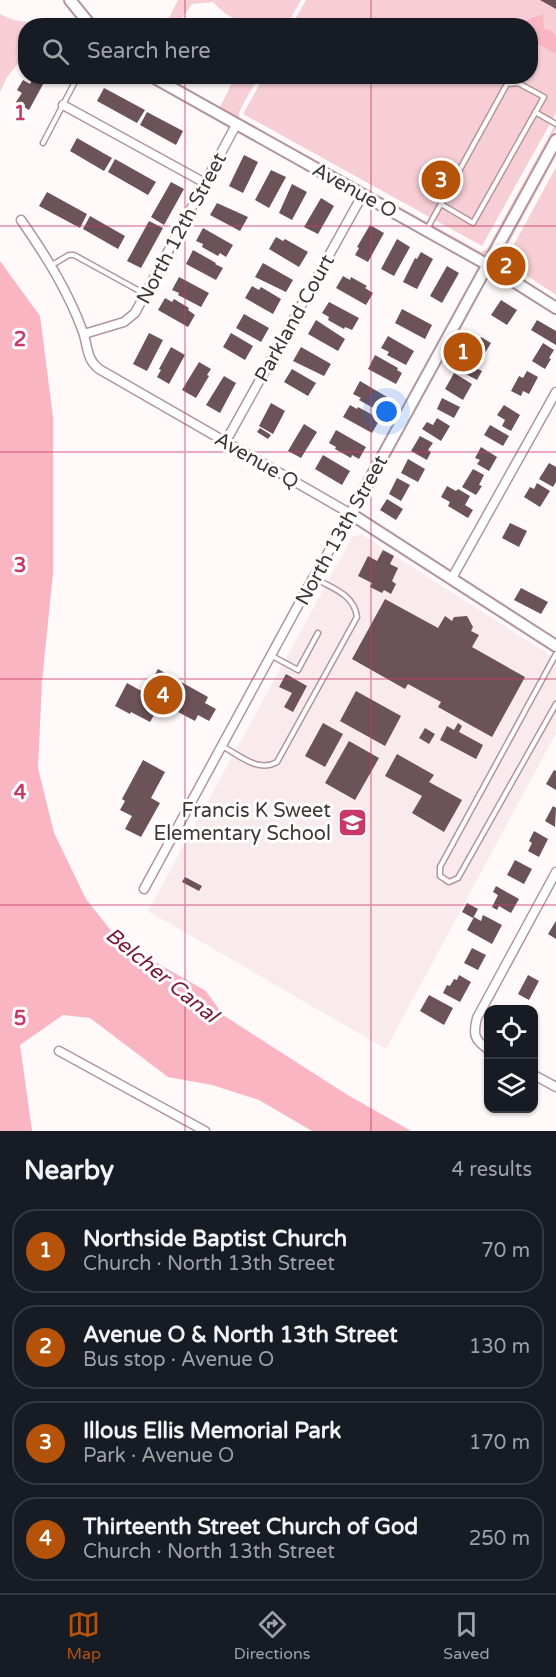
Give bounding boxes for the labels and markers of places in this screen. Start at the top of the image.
pin: 3 [422,158,460,202]
pin: 2 [486,244,526,288]
pin: 1 [444,330,482,374]
pin: 4 [144,672,182,718]
place label: Francis K Sweet Elementary School [153,799,331,846]
school or university icon: Francis K Sweet Elementary School [336,806,368,838]

